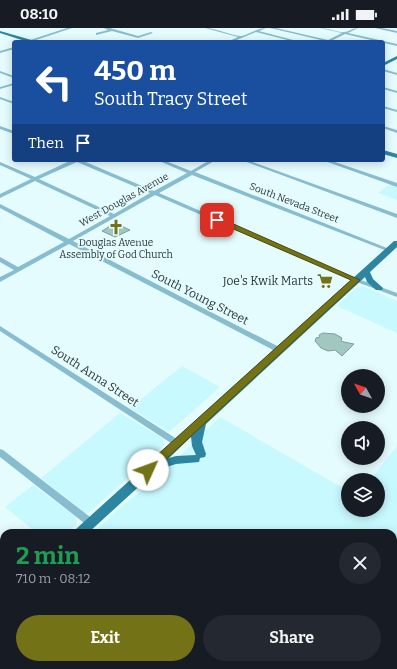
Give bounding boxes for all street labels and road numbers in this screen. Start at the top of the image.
street label: West Douglas Avenue [77,170,171,230]
street label: South Nevada Street [248,180,341,226]
street label: South Young Street [149,266,252,328]
street label: South Anna Street [49,342,142,410]

